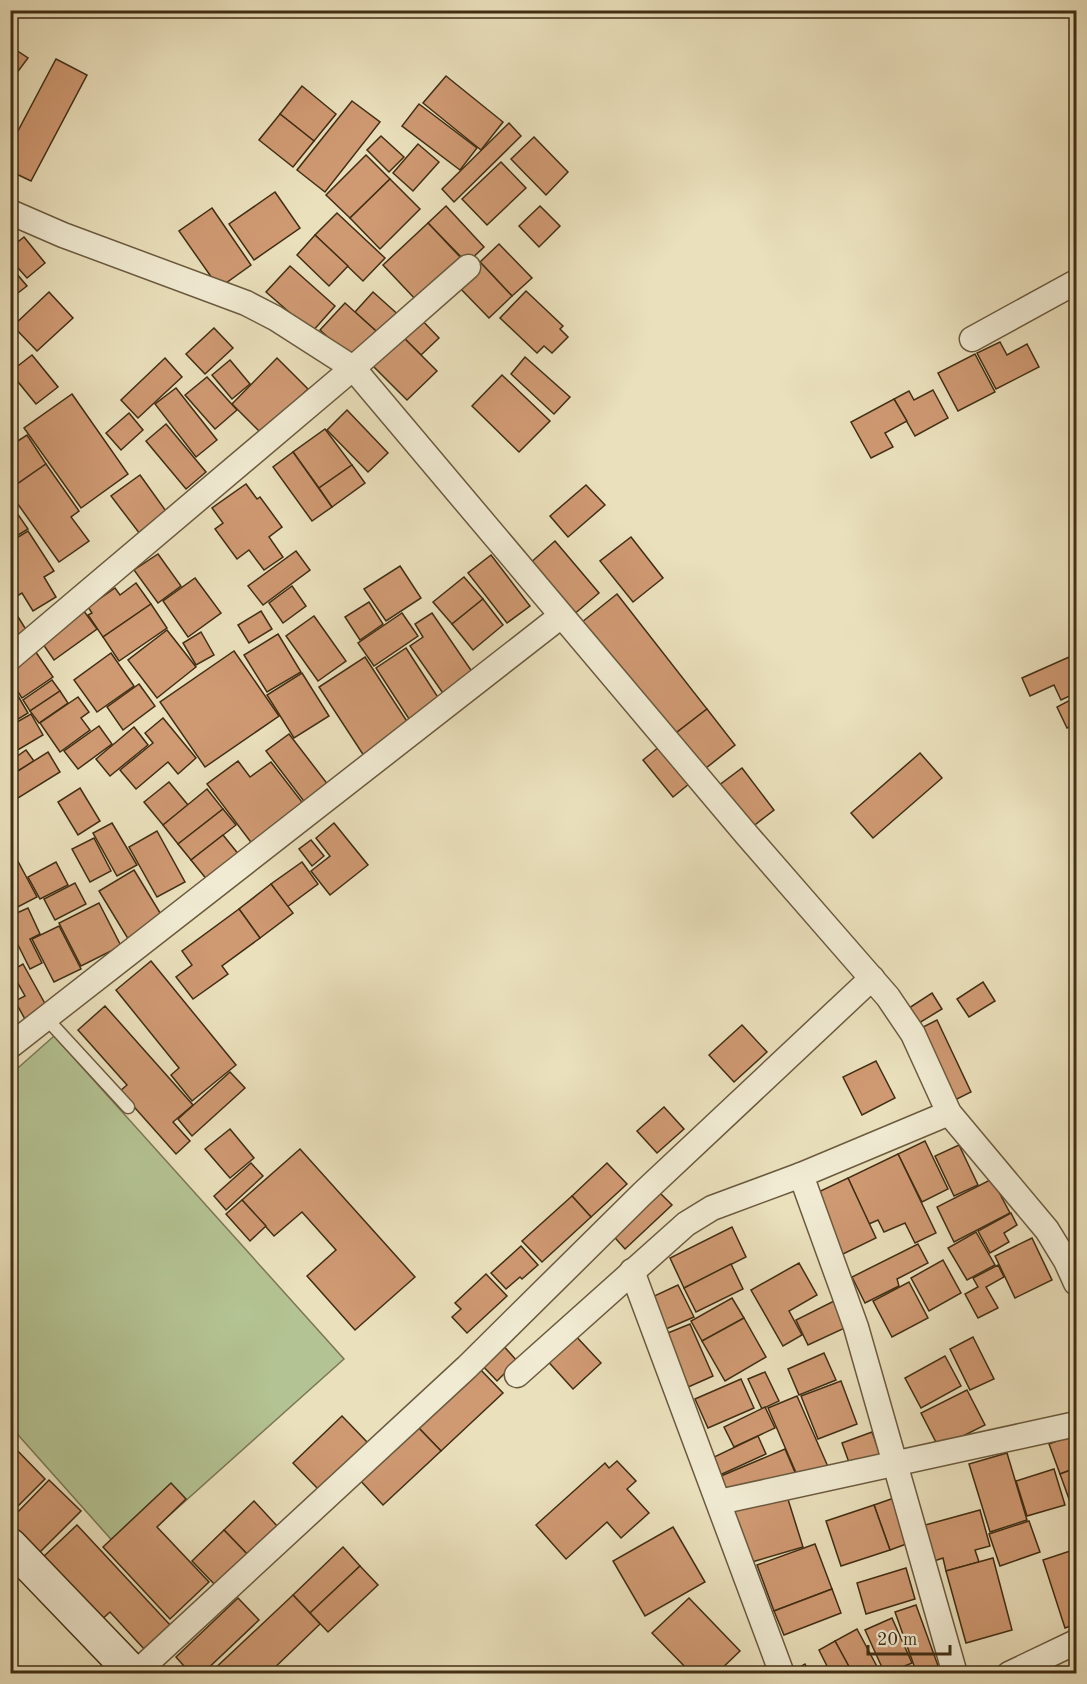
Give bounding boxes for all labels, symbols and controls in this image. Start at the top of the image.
scale bar [868,1618,950,1656]
text: 20 m [877,1631,917,1649]

